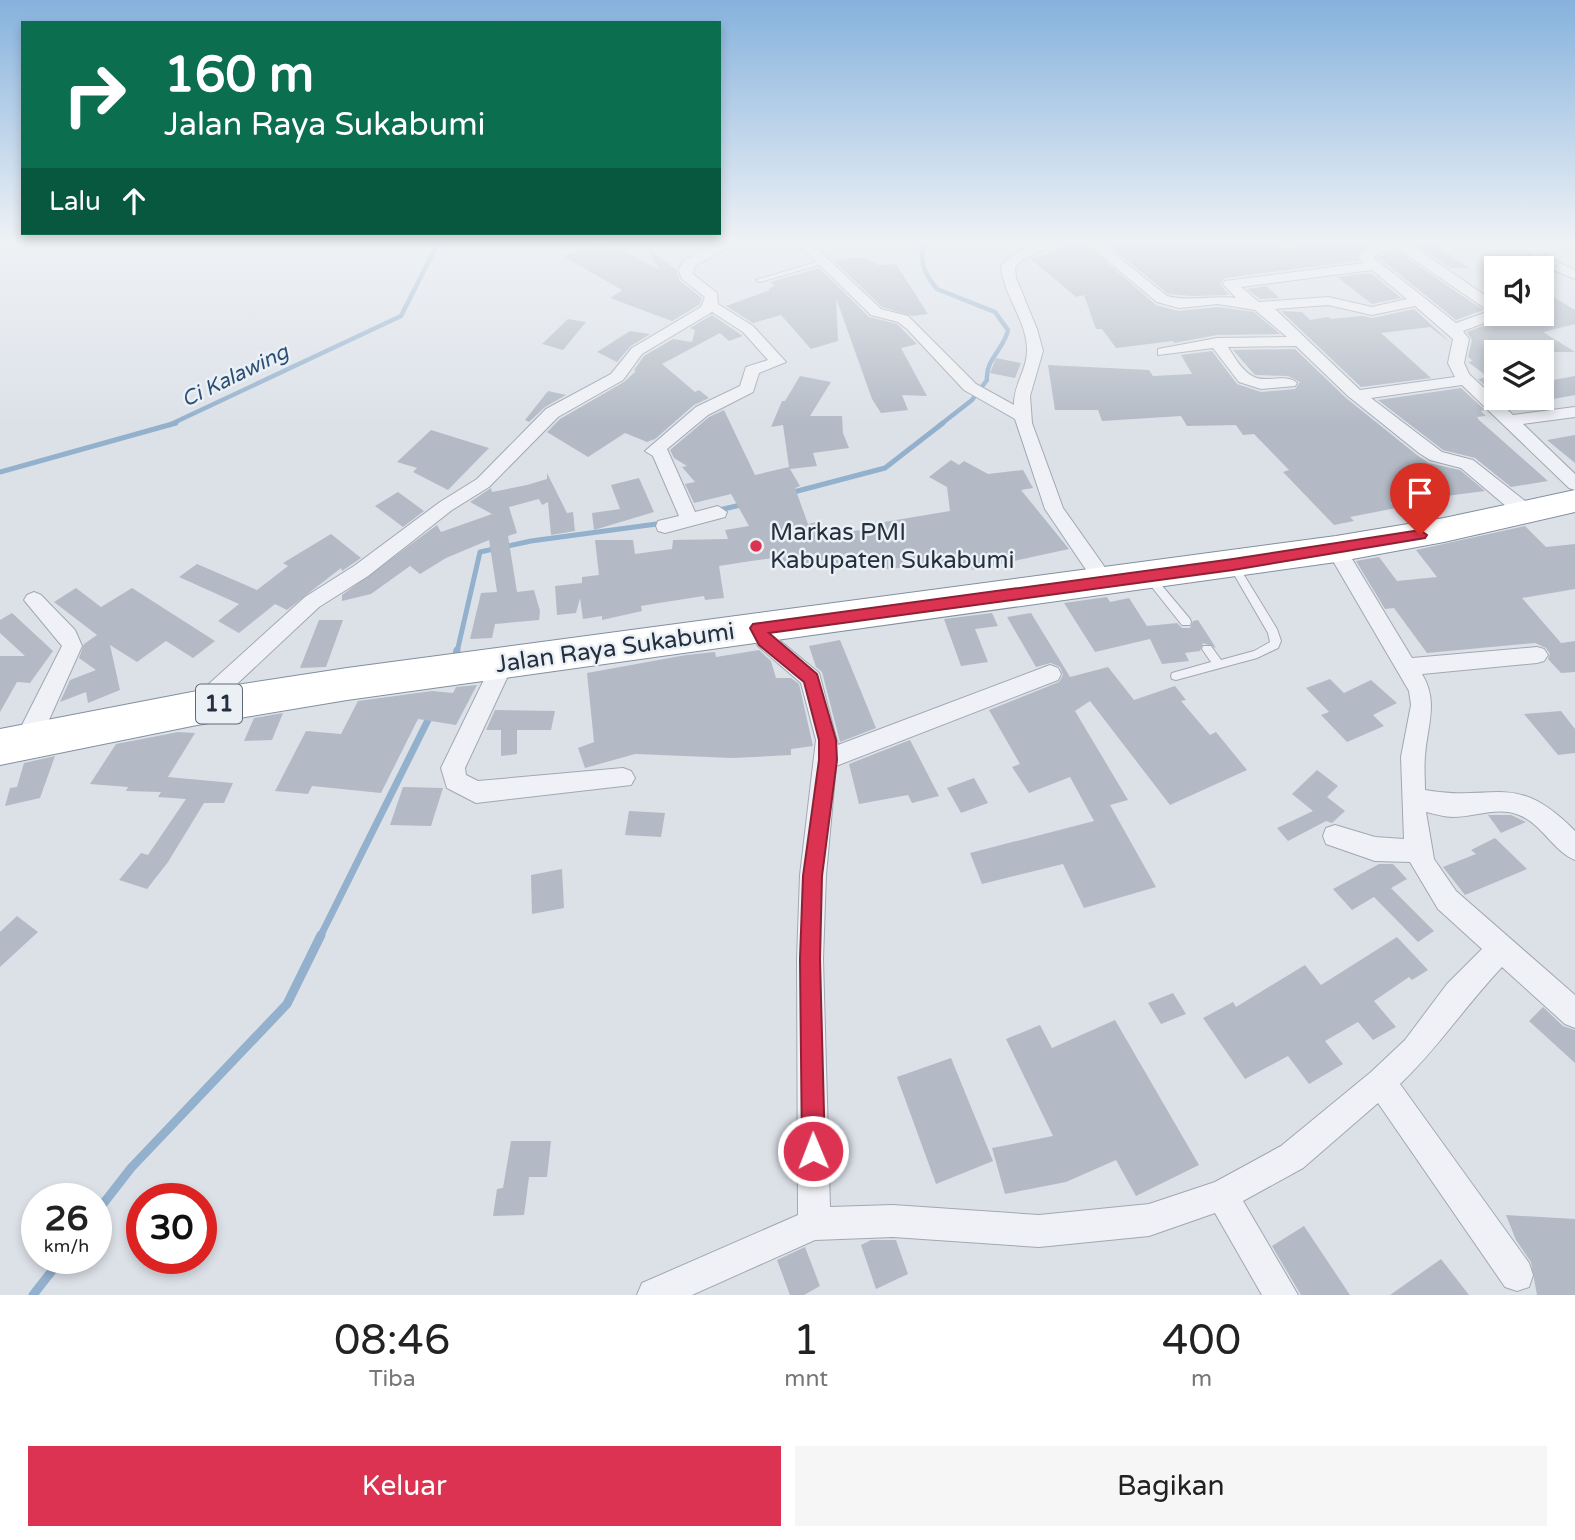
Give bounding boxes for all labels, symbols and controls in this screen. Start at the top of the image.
text: 160 m [164,46,314,105]
icon: right [49,49,140,140]
text: Jalan Raya Sukabumi [164,106,485,144]
icon: ahead [115,182,153,220]
text: Lalu [49,186,101,217]
map controls [1484,256,1554,410]
button: sound [1484,256,1554,326]
water label: Ci Kalawing [177,339,294,413]
button: layers [1484,340,1554,410]
pin [1390,463,1450,535]
icon: arrive [1401,474,1439,512]
place label: Markas PMI Kabupaten Sukabumi [770,518,1014,575]
marker: Markas PMI Kabupaten Sukabumi [748,538,764,554]
street label: Jalan Raya Sukabumi [494,617,736,679]
road number: 11 [196,684,242,724]
position arrow [776,1114,850,1188]
speed limit sign: 30 [126,1183,217,1274]
text: 26 [45,1198,88,1240]
text: km/h [44,1235,89,1257]
text: 08:46 [334,1315,450,1366]
text: 1 [793,1315,819,1366]
text: 400 [1162,1315,1241,1366]
text: Tiba [369,1365,416,1393]
text: mnt [784,1365,828,1393]
text: m [1191,1365,1212,1393]
button: Keluar [28,1446,781,1526]
button: Bagikan [795,1446,1547,1526]

